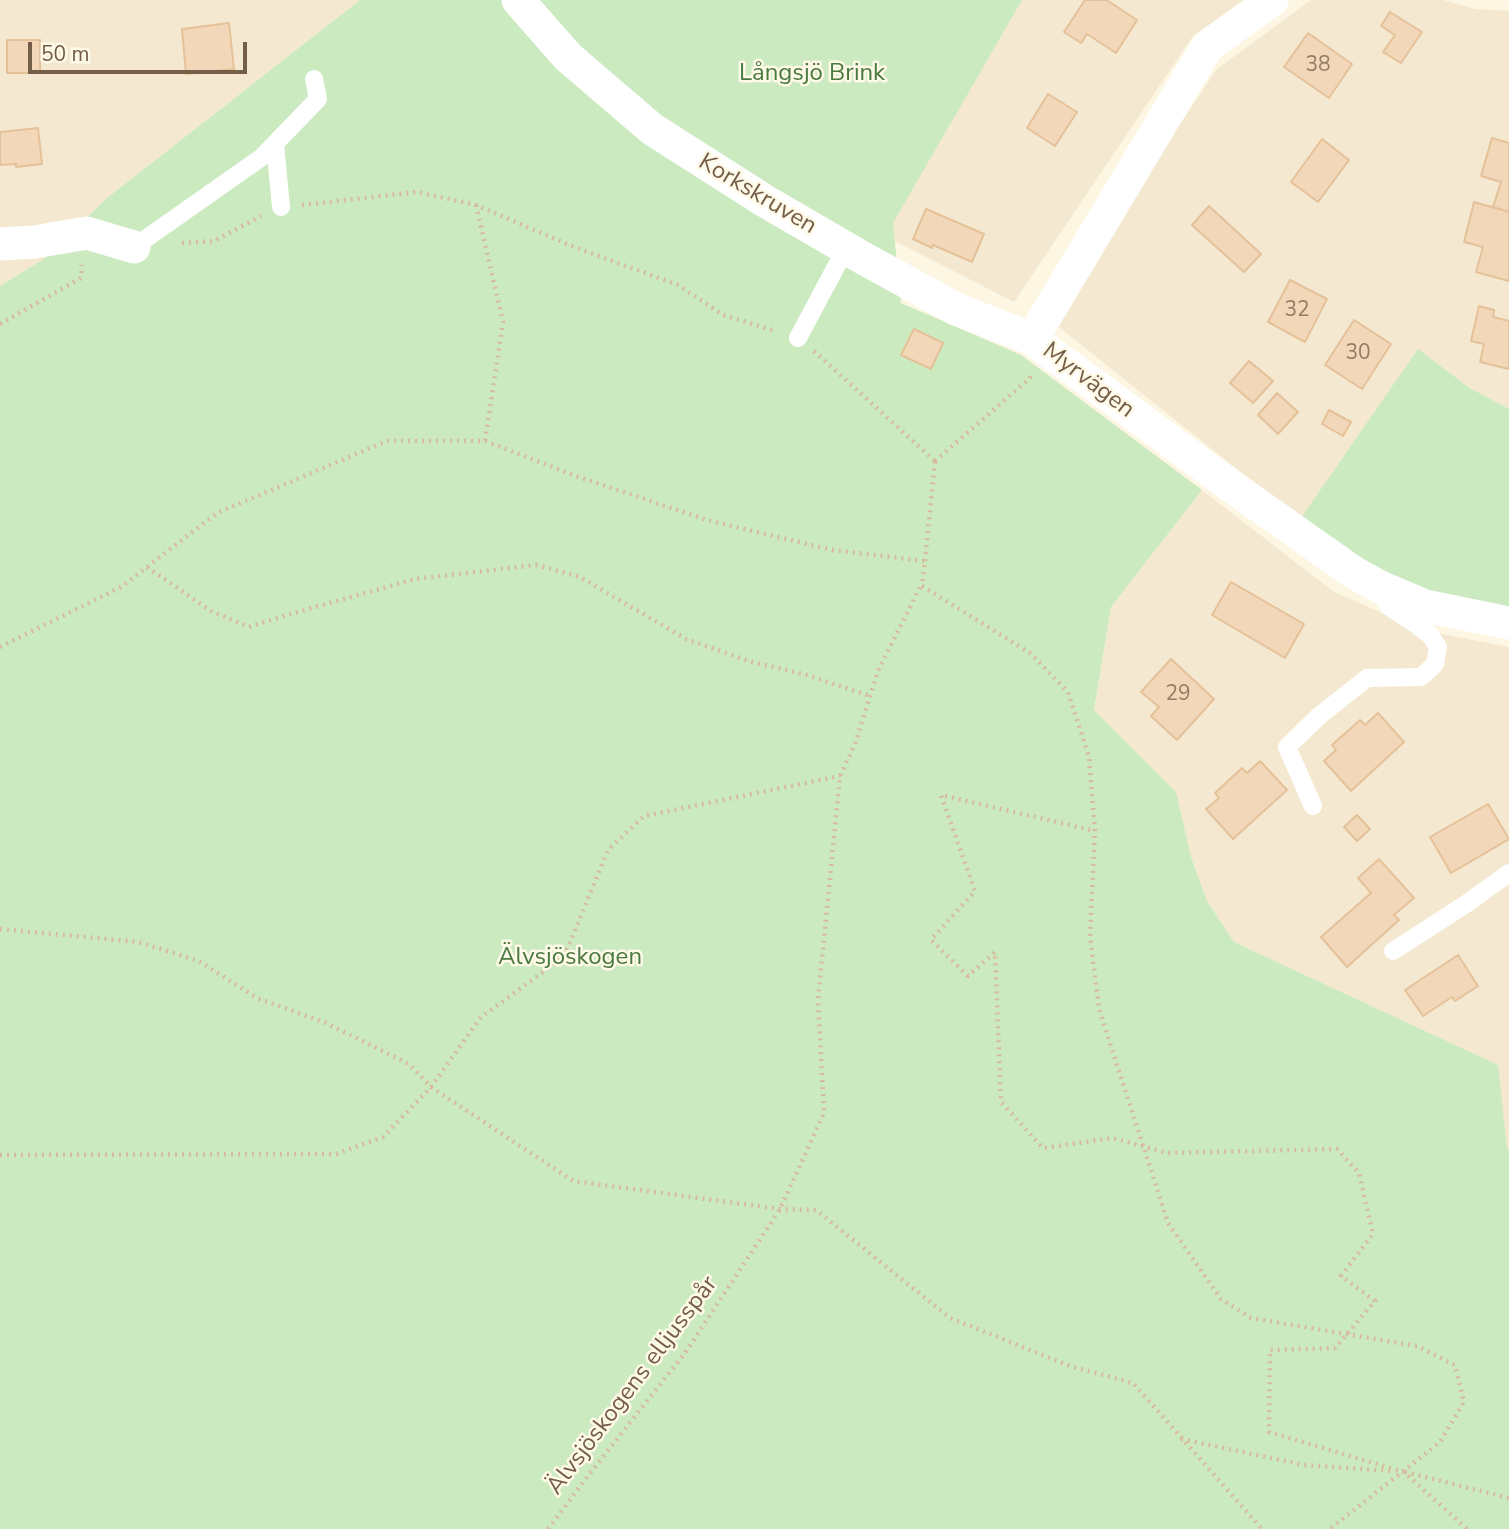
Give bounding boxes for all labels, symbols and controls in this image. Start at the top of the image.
scale bar [32,28,250,72]
text: 50 m [41,40,90,68]
house number: 38 [1305,53,1331,79]
park label: Långsjö Brink [739,60,885,88]
street label: Korkskruven [693,149,821,241]
house number: 32 [1284,298,1310,324]
street label: Myrvägen [1036,337,1140,425]
house number: 30 [1345,341,1371,367]
house number: 29 [1165,682,1191,708]
park label: Älvsjöskogen [498,944,642,972]
street label: Älvsjöskogens elljusspår [541,1271,725,1501]

